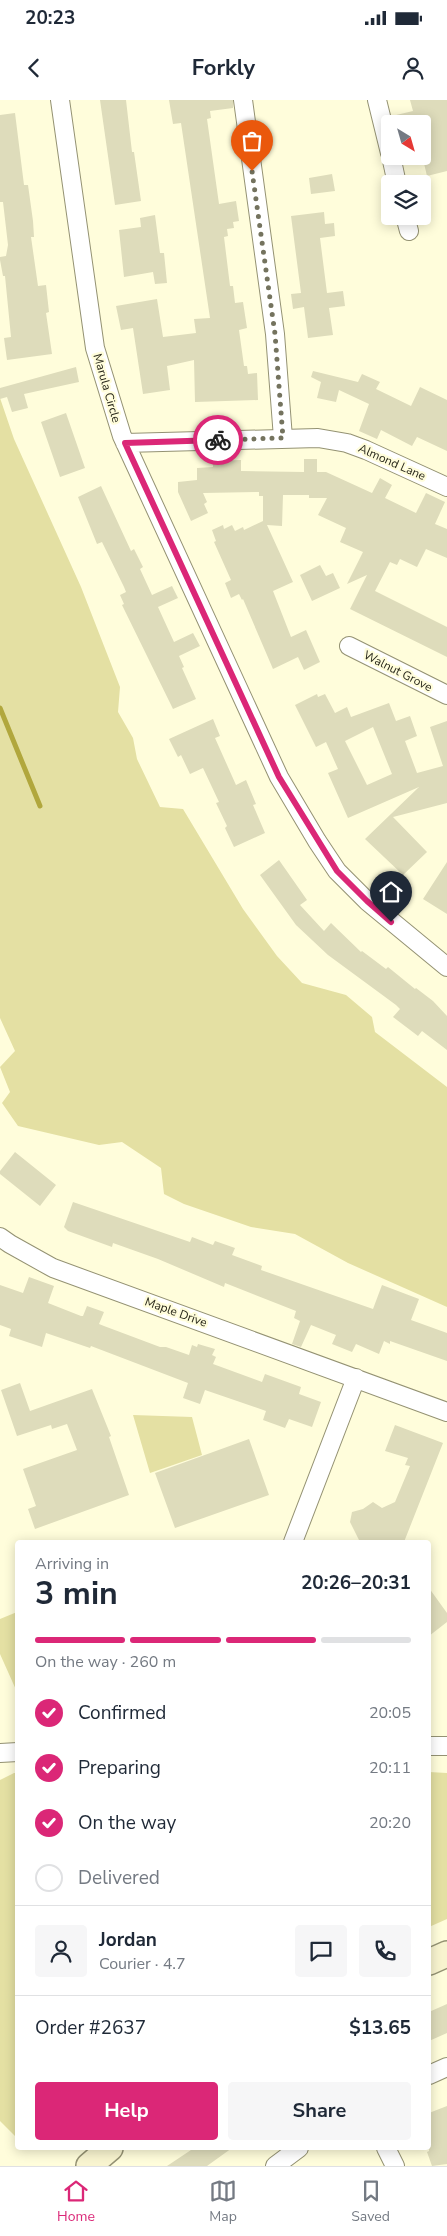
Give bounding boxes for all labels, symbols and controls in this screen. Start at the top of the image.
text: 20:23 [25,5,75,31]
text: Forkly [192,53,255,83]
icon: back [20,54,48,82]
icon: person [399,54,427,82]
north arrow [381,115,431,165]
map controls [381,115,431,225]
pin [231,120,273,171]
icon: bag [238,127,266,155]
button: layers [381,175,431,225]
street label: Marula Circle [90,352,124,424]
courier [193,415,243,465]
icon: bike [204,426,232,454]
street label: Almond Lane [356,440,428,484]
street label: Walnut Grove [361,647,435,695]
pin [370,871,412,922]
icon: home [377,878,405,906]
street label: Maple Drive [143,1293,209,1331]
text: Arriving in [35,1553,109,1575]
text: 20:26–20:31 [301,1570,411,1596]
text: 3 min [35,1572,118,1615]
text: On the way · 260 m [35,1651,176,1673]
icon: check [35,1699,63,1727]
text: Confirmed [78,1700,166,1726]
text: 20:05 [369,1702,411,1724]
icon: check [35,1754,63,1782]
text: Preparing [78,1755,161,1781]
text: 20:11 [369,1757,411,1779]
icon: check [35,1809,63,1837]
text: On the way [78,1810,176,1836]
text: 20:20 [369,1812,411,1834]
text: Delivered [78,1865,160,1891]
button: person [35,1925,87,1977]
button: chat [295,1925,347,1977]
button: phone [359,1925,411,1977]
text: Jordan [99,1927,157,1953]
text: Courier · 4.7 [99,1953,185,1975]
text: Order #2637 [35,2015,146,2041]
text: $13.65 [349,2015,411,2041]
button: Help [35,2082,218,2140]
button: Share [228,2082,411,2140]
tab: Home [57,2177,95,2226]
tab: Map [209,2177,237,2226]
tab: Saved [351,2177,390,2226]

